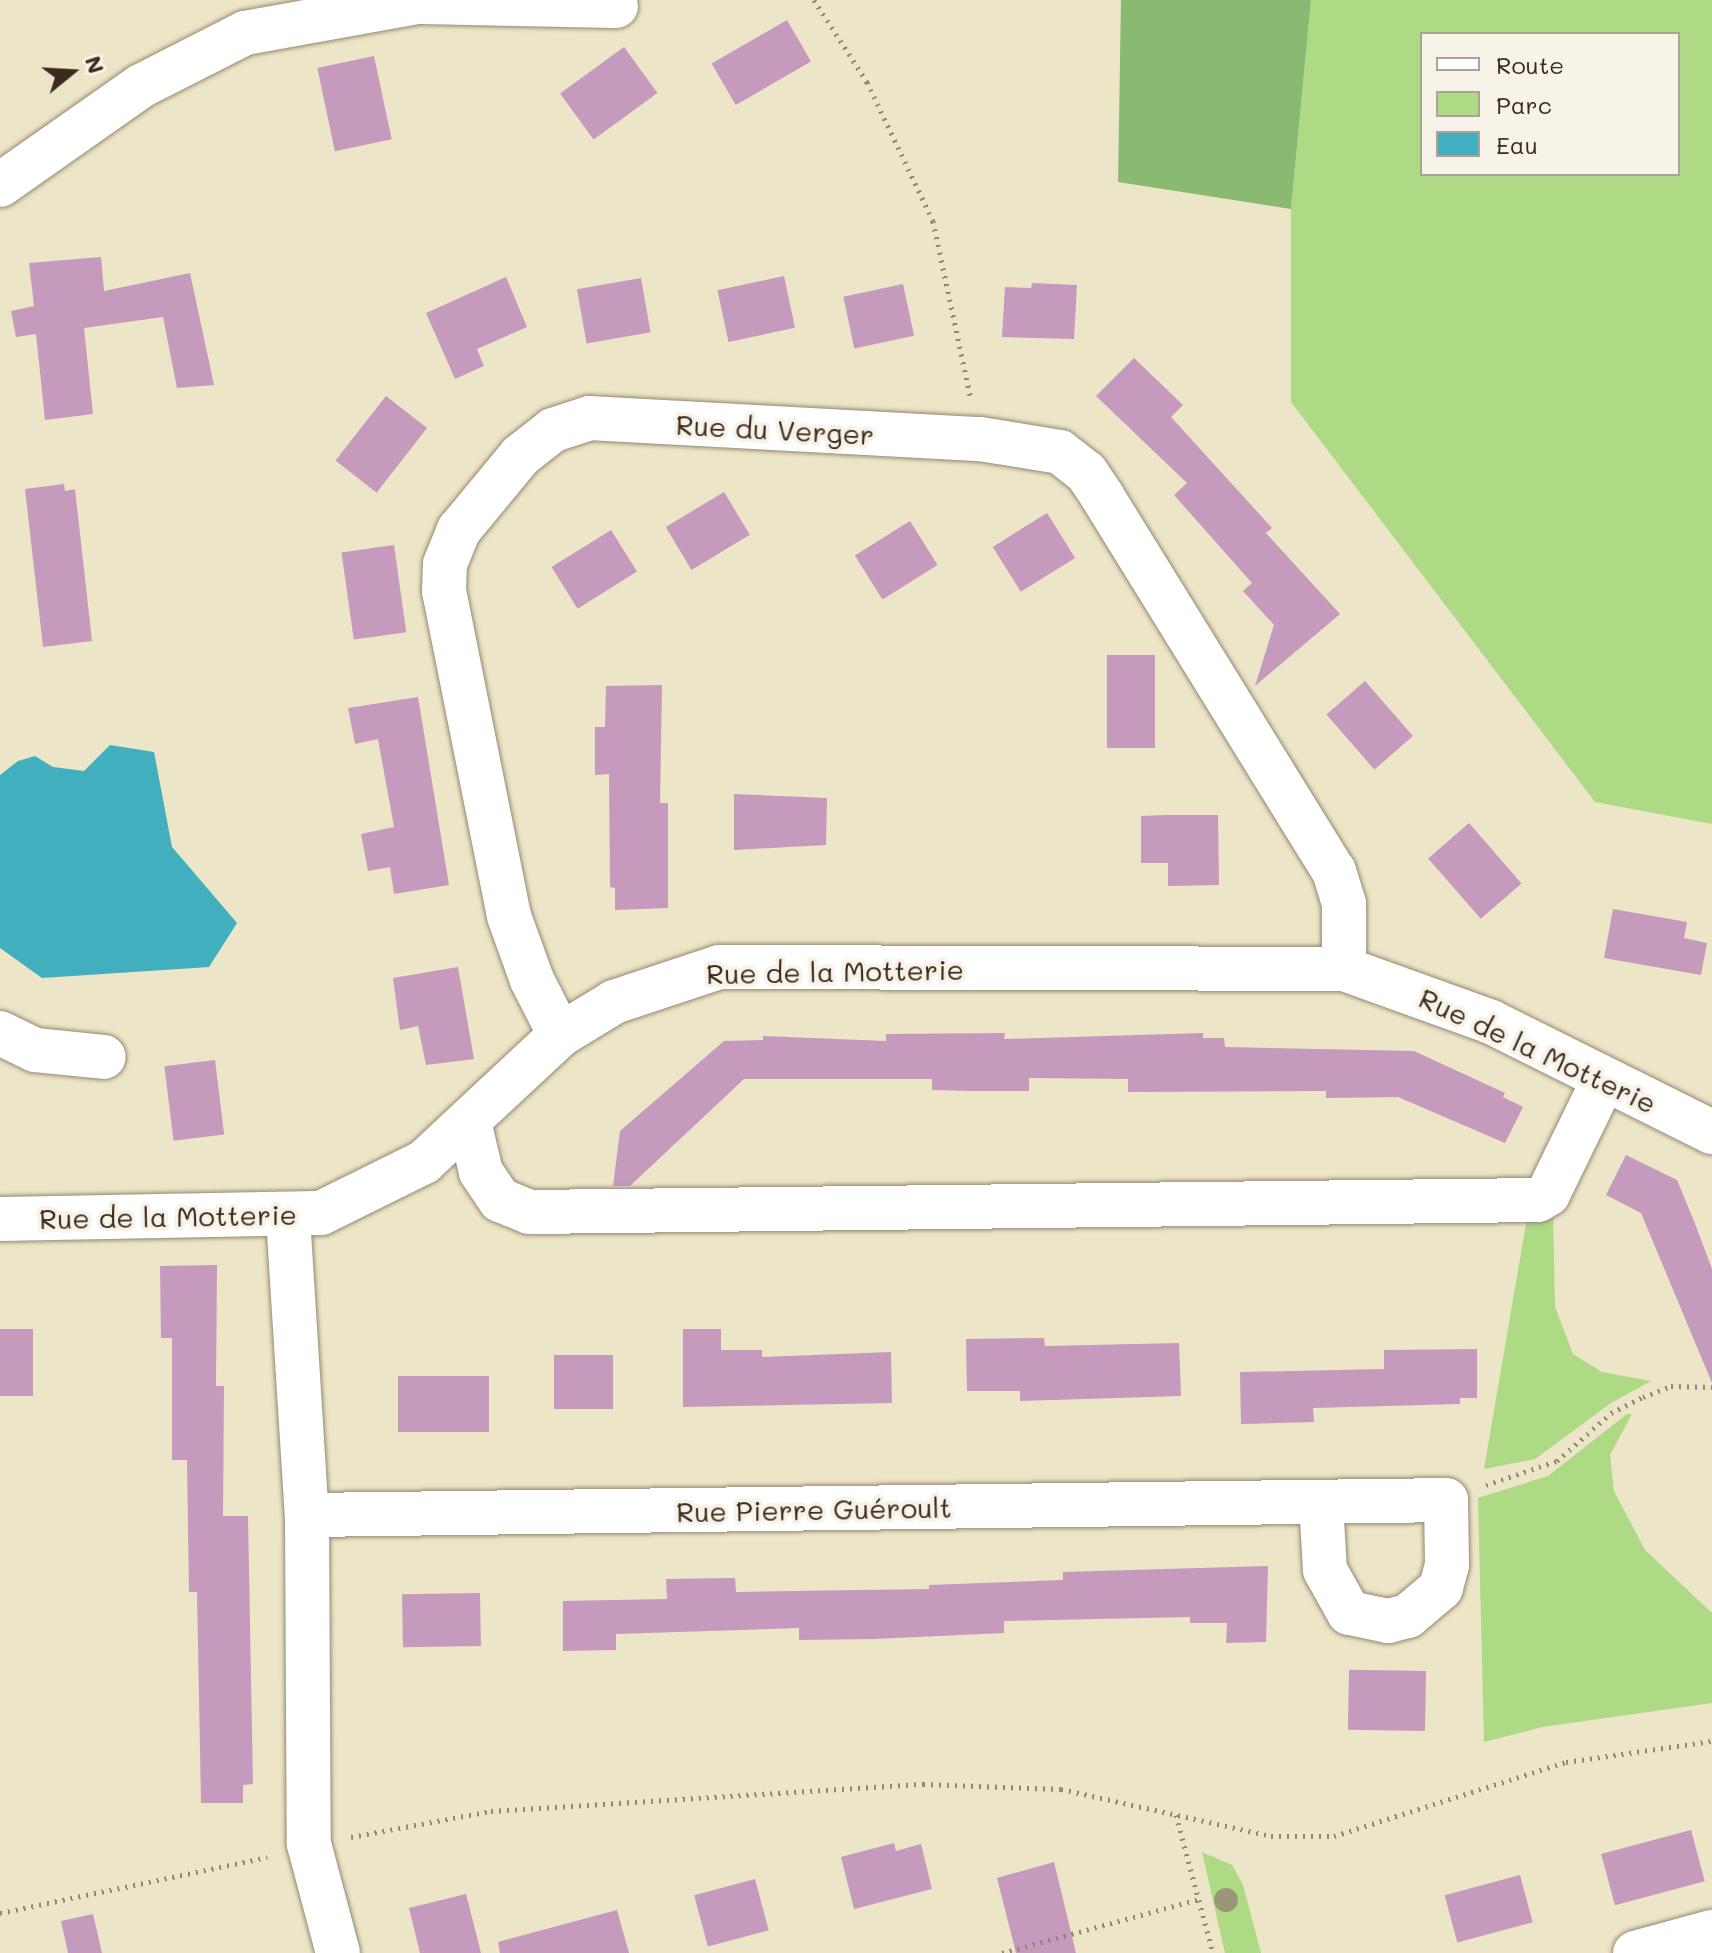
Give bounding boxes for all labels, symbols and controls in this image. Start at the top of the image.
north arrow [32,32,112,112]
legend [1420,32,1680,176]
text: Route [1496,49,1564,80]
text: N [79,52,112,77]
text: Parc [1496,89,1552,120]
text: Eau [1496,129,1538,160]
street label: Rue du Verger [675,407,875,451]
street label: Rue de la Motterie [706,952,964,990]
street label: Rue de la Motterie [1414,980,1662,1120]
street label: Rue de la Motterie [39,1197,297,1235]
street label: Rue Pierre Guéroult [676,1490,952,1528]

